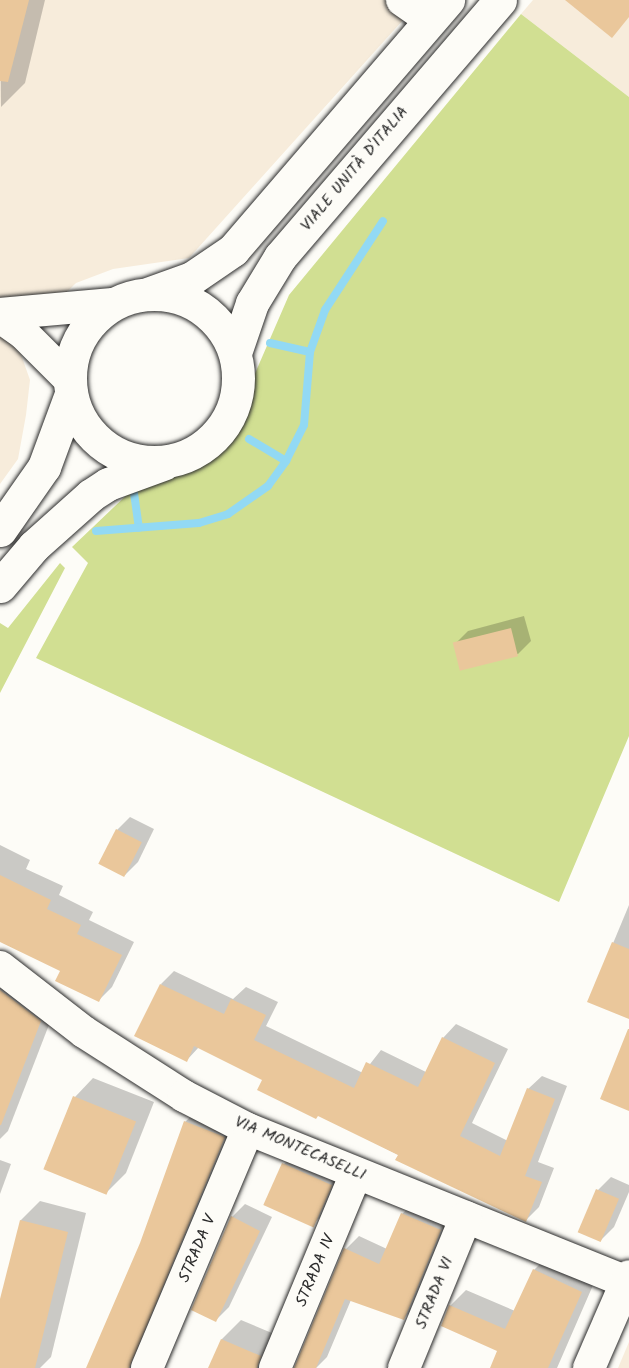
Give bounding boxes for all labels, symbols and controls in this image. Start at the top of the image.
street label: VIALE UNITÀ D'ITALIA [297,103,413,235]
street label: VIA MONTECASELLI [232,1113,368,1185]
street label: STRADA V [175,1213,221,1285]
street label: STRADA IV [292,1232,340,1310]
street label: STRADA VI [412,1254,458,1332]

